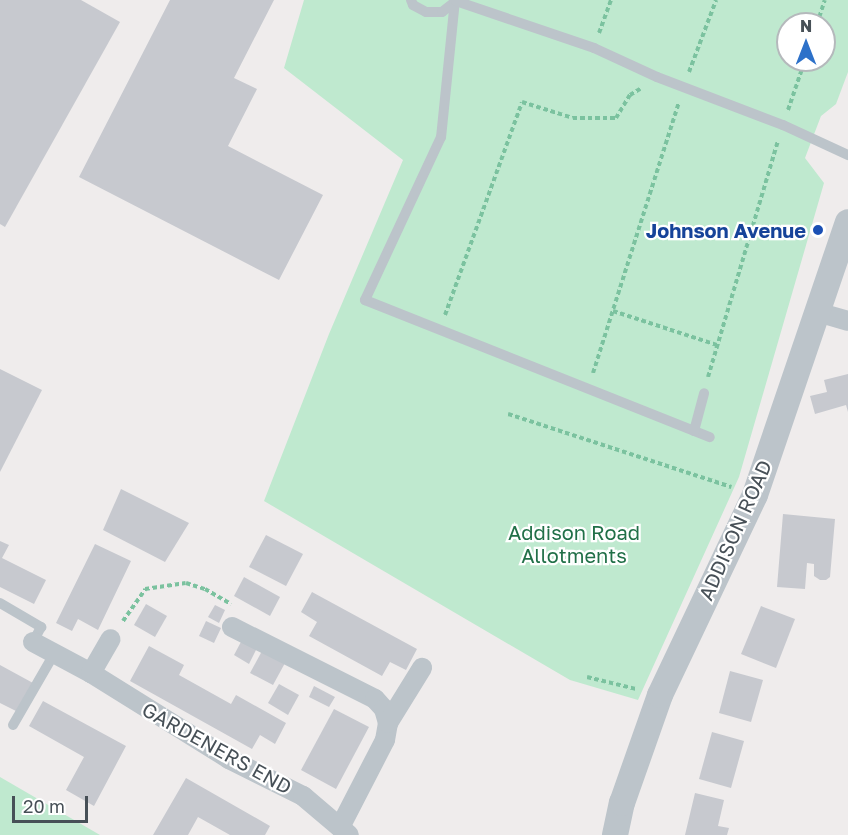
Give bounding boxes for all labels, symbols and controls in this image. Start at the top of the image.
north arrow [776,12,836,72]
text: N [800,16,812,36]
place label: Johnson Avenue [646,218,806,242]
marker: Johnson Avenue [811,223,825,237]
street label: ADDISON ROAD [693,456,777,604]
park label: Addison Road Allotments [508,521,640,568]
street label: GARDENERS END [138,697,296,799]
scale bar [15,784,92,822]
text: 20 m [23,795,65,817]

